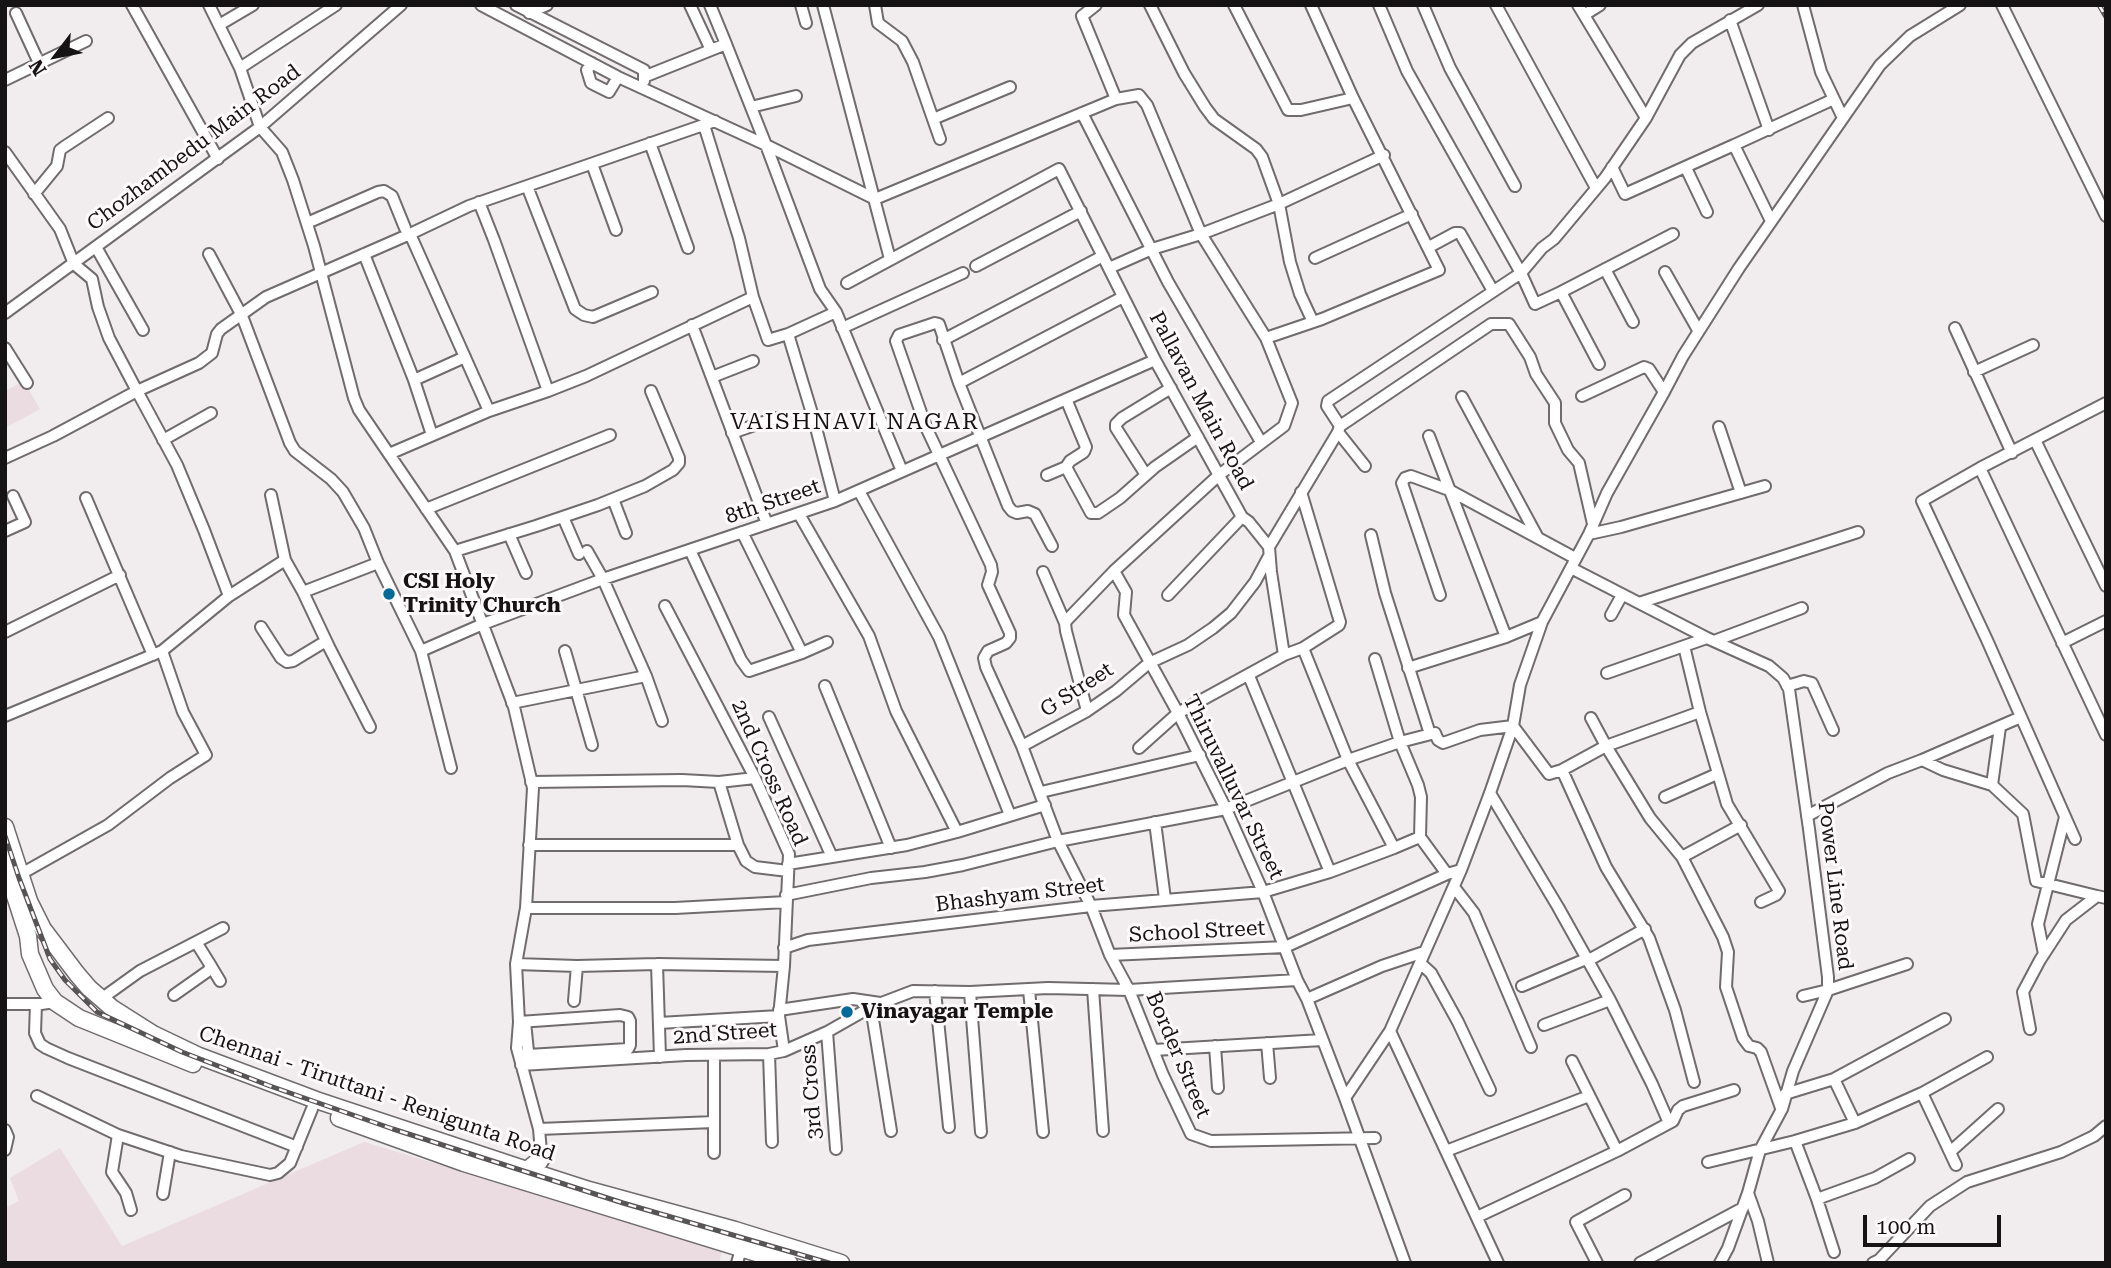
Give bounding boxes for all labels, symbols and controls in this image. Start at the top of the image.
north arrow [21,21,91,91]
text: N [24,55,51,80]
street label: Chozhambedu Main Road [82,60,306,236]
street label: Pallavan Main Road [1143,307,1259,495]
district label: VAISHNAVI NAGAR [732,408,978,436]
street label: 8th Street [722,474,824,530]
place label: CSI Holy Trinity Church [403,569,561,619]
marker: CSI Holy Trinity Church [381,586,397,602]
street label: G Street [1036,657,1118,723]
street label: Thiruvalluvar Street [1177,690,1289,884]
street label: 2nd Cross Road [725,696,813,850]
street label: Power Line Road [1812,800,1858,972]
street label: Bhashyam Street [934,872,1106,918]
street label: School Street [1128,916,1266,948]
street label: Border Street [1140,988,1216,1122]
place label: Vinayagar Temple [861,999,1053,1025]
marker: Vinayagar Temple [839,1004,855,1020]
street label: 2nd Street [672,1018,778,1050]
street label: Chennai - Tiruttani - Renigunta Road [195,1021,559,1167]
street label: 3rd Cross [796,1044,828,1140]
scale bar [1866,1202,2004,1246]
text: 100 m [1876,1215,1936,1239]

